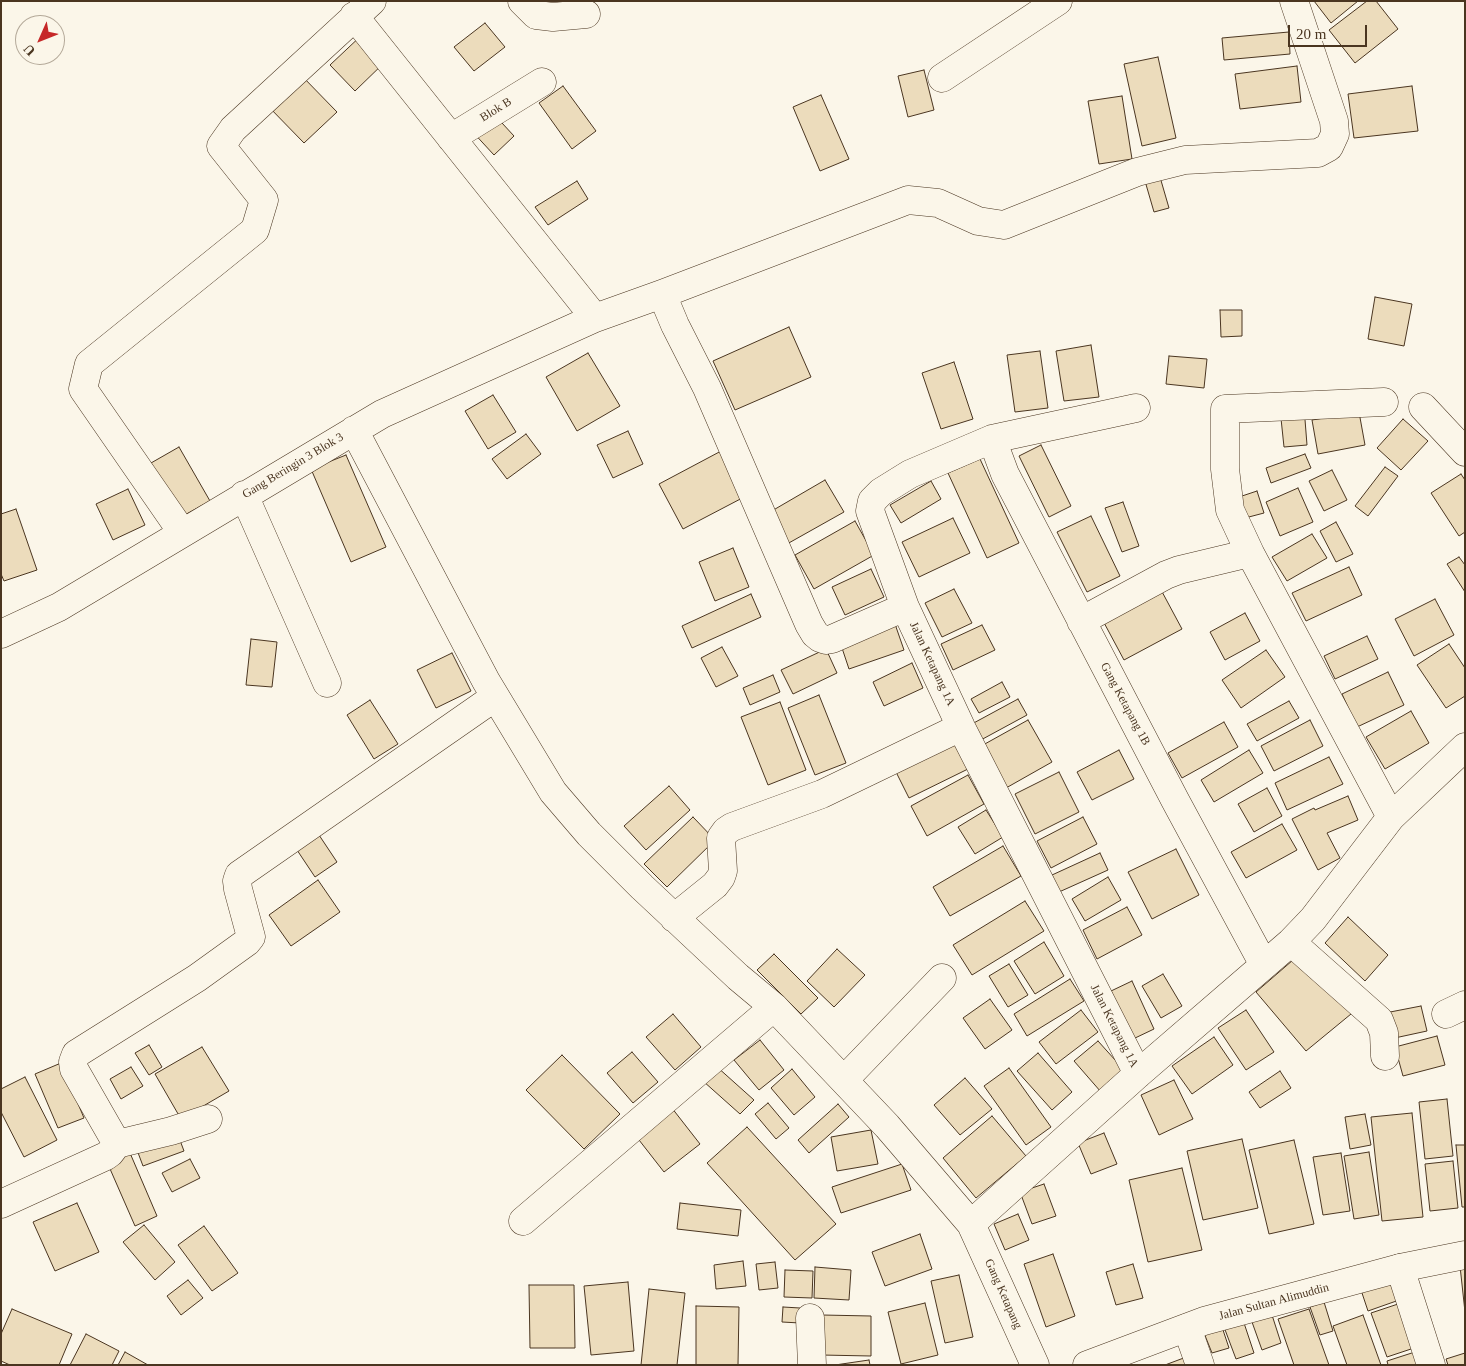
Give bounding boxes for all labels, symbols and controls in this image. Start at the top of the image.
north arrow [15,15,65,65]
scale bar [1291,15,1370,47]
text: 20 m [1296,26,1326,42]
text: U [21,41,38,59]
street label: Blok B [478,95,514,125]
street label: Gang Beringin 3 Blok 3 [240,430,346,502]
street label: Jalan Ketapang 1A [906,620,958,708]
street label: Gang Ketapang 1B [1097,660,1153,748]
street label: Jalan Ketapang 1A [1087,982,1141,1070]
street label: Gang Ketapang [981,1257,1025,1331]
street label: Jalan Sultan Alimuddin [1217,1280,1331,1324]

